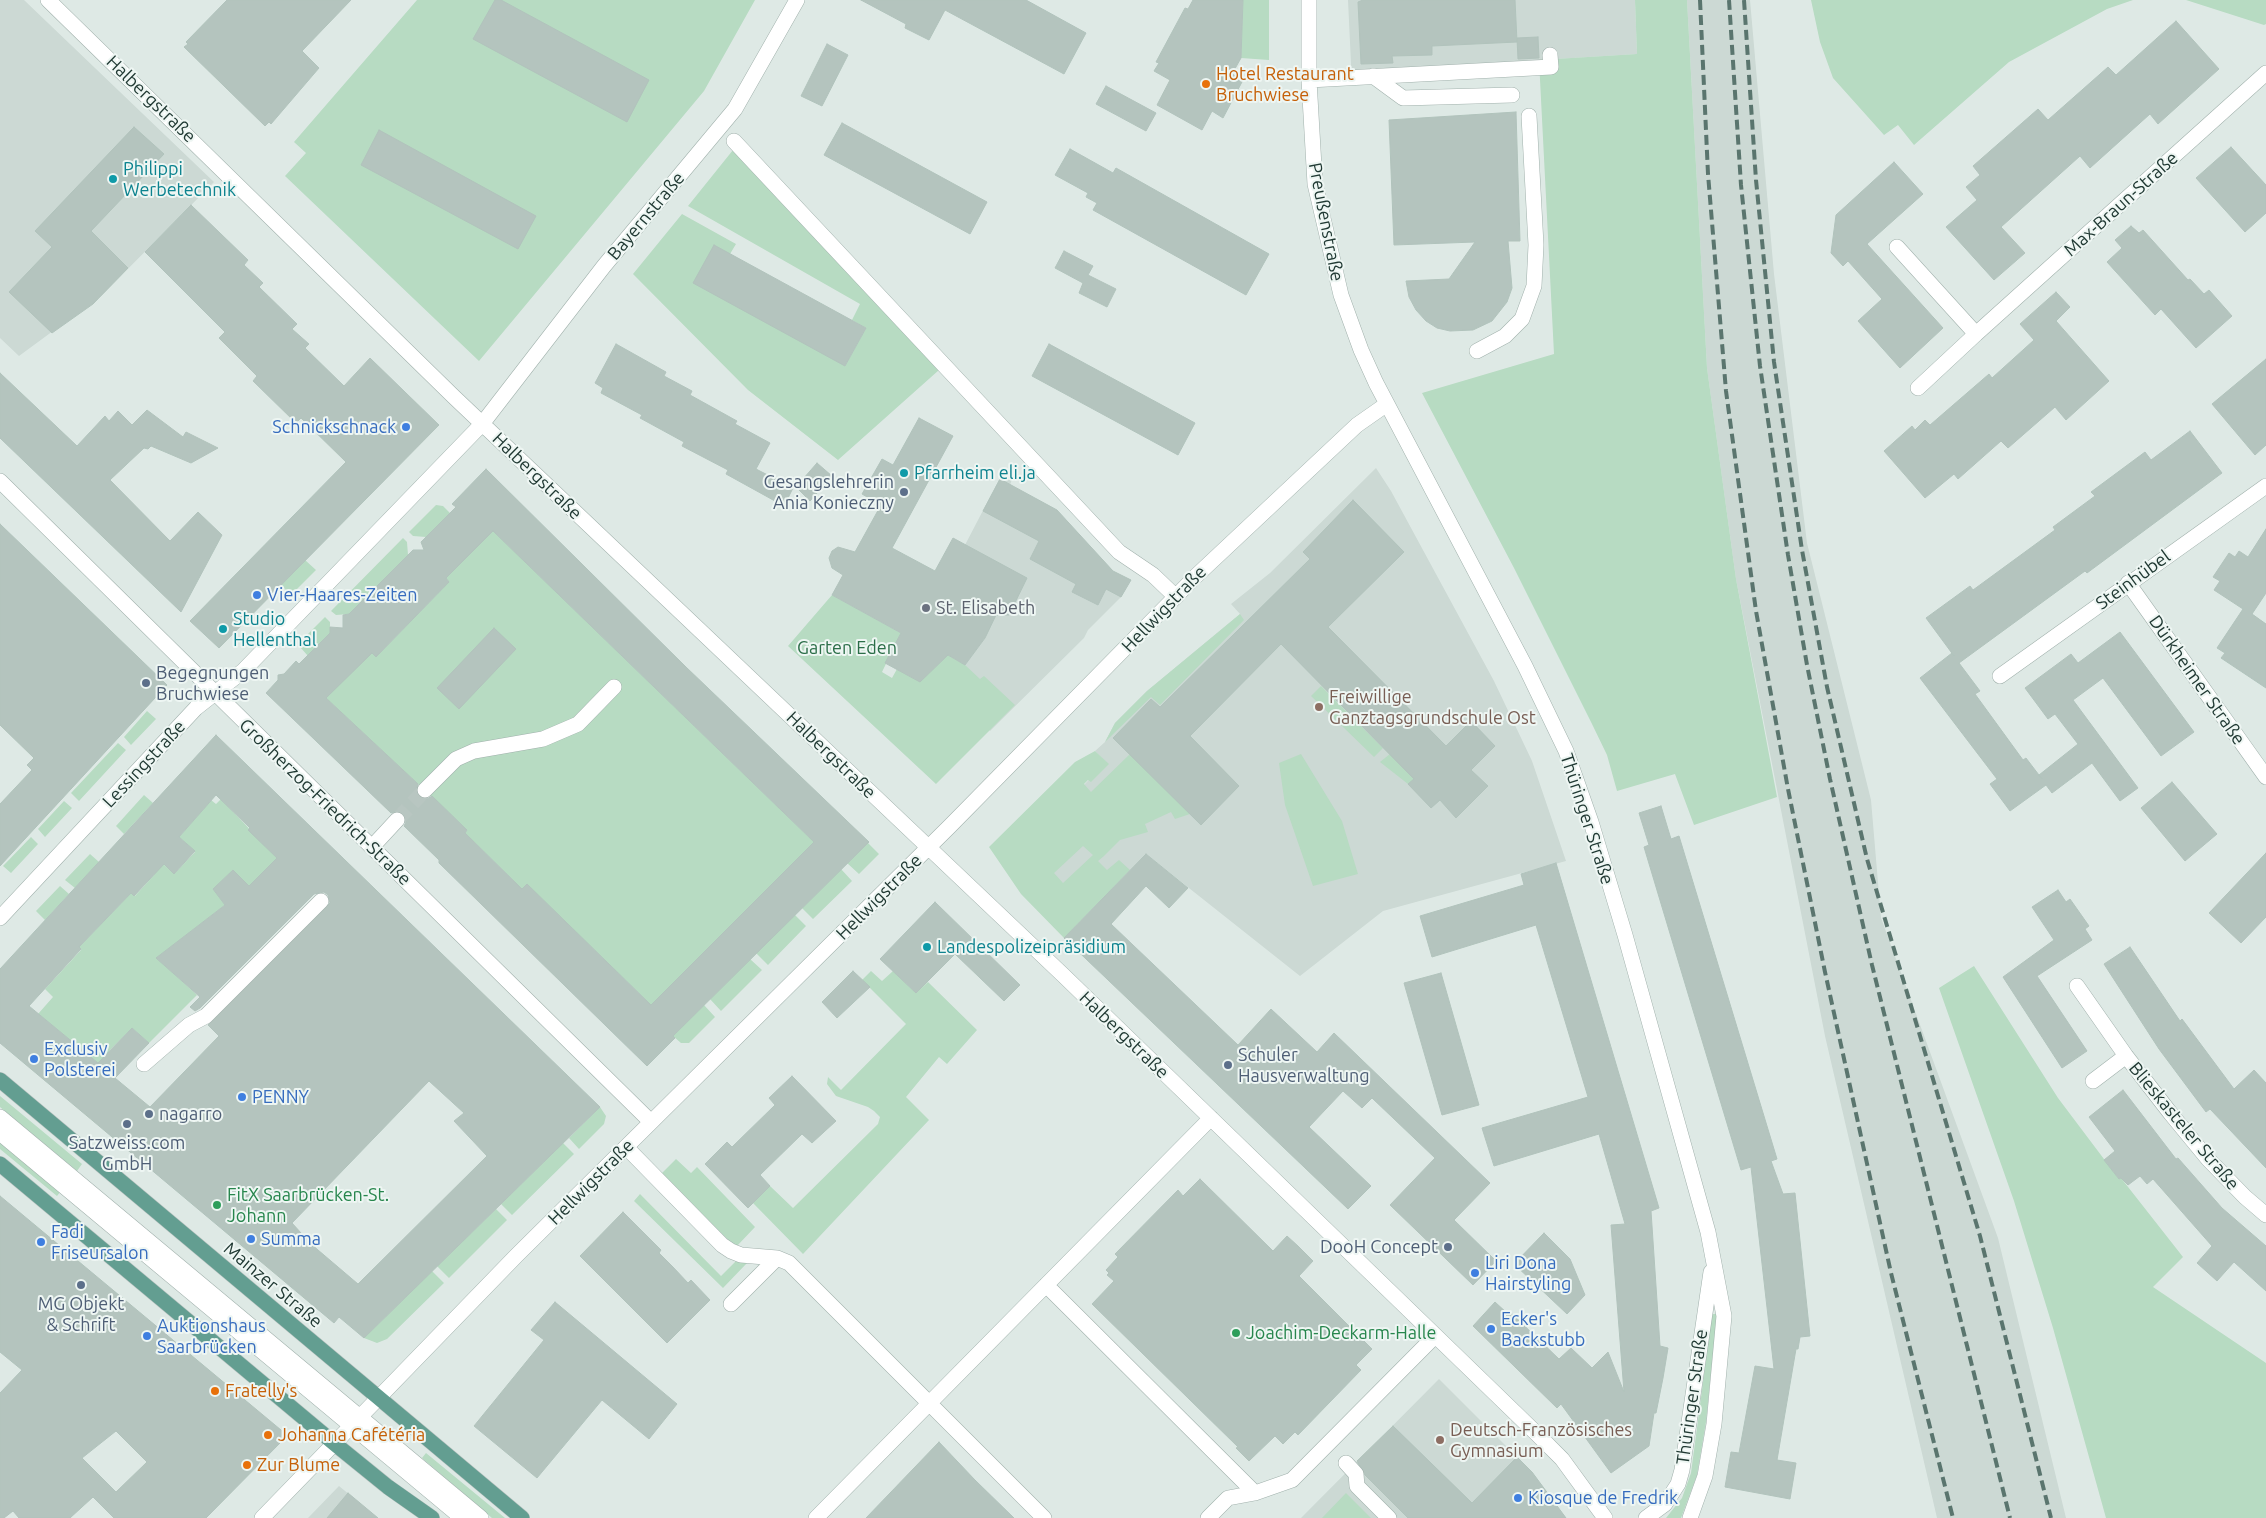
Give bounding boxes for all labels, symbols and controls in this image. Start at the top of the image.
street label: Halbergstraße [102,51,200,147]
place label: Hotel Restaurant Bruchwiese [1216,63,1354,106]
marker: Hotel Restaurant Bruchwiese [1200,78,1212,90]
street label: Max-Braun-Straße [2060,147,2182,261]
place label: Philippi Werbetechnik [123,158,236,200]
street label: Preußenstraße [1304,161,1348,283]
street label: Bayernstraße [603,168,689,264]
marker: Philippi Werbetechnik [107,173,119,185]
place label: Schnickschnack [272,416,396,438]
marker: Schnickschnack [400,421,412,433]
street label: Halbergstraße [488,428,586,524]
place label: Pfarrheim eli.ja [914,462,1036,484]
marker: Pfarrheim eli.ja [898,467,910,479]
place label: Gesangslehrerin Ania Konieczny [763,471,894,514]
marker: Gesangslehrerin Ania Konieczny [898,486,910,498]
street label: Steinhübel [2092,546,2174,614]
street label: Hellwigstraße [1117,561,1211,657]
place label: Vier-Haares-Zeiten [267,584,418,606]
marker: Vier-Haares-Zeiten [251,589,263,601]
place label: St. Elisabeth [936,597,1035,619]
marker: St. Elisabeth [920,602,932,614]
place label: Studio Hellenthal [233,608,316,650]
street label: Dürkheimer Straße [2144,611,2250,749]
marker: Studio Hellenthal [217,623,229,635]
park label: Garten Eden [797,637,897,659]
place label: Begegnungen Bruchwiese [156,662,269,704]
marker: Begegnungen Bruchwiese [140,677,152,689]
place label: Freiwillige Ganztagsgrundschule Ost [1329,686,1536,729]
marker: Freiwillige Ganztagsgrundschule Ost [1313,701,1325,713]
street label: Halbergstraße [782,707,880,803]
street label: Großherzog-Friedrich-Straße [235,714,415,890]
street label: Lessingstraße [98,716,190,812]
street label: Thüringer Straße [1556,751,1618,887]
street label: Hellwigstraße [832,850,926,944]
place label: Landespolizeipräsidium [937,936,1126,958]
marker: Landespolizeipräsidium [921,941,933,953]
street label: Halbergstraße [1075,987,1173,1083]
place label: Exclusiv Polsterei [44,1038,116,1080]
place label: Schuler Hausverwaltung [1238,1044,1370,1086]
marker: Exclusiv Polsterei [28,1053,40,1065]
street label: Blieskasteler Straße [2124,1058,2244,1194]
marker: Schuler Hausverwaltung [1222,1059,1234,1071]
place label: PENNY [252,1086,309,1108]
marker: PENNY [236,1091,248,1103]
place label: nagarro [159,1103,222,1125]
marker: nagarro [143,1108,155,1120]
marker: Satzweiss.com GmbH [121,1118,133,1130]
place label: Satzweiss.com GmbH [69,1132,185,1174]
street label: Hellwigstraße [544,1135,638,1229]
place label: FitX Saarbrücken-St. Johann [227,1184,389,1226]
marker: FitX Saarbrücken-St. Johann [211,1199,223,1211]
place label: Fadi Friseursalon [51,1221,149,1264]
place label: Summa [261,1228,321,1250]
marker: Summa [245,1233,257,1245]
marker: Fadi Friseursalon [35,1236,47,1248]
place label: DooH Concept [1320,1236,1438,1258]
street label: Mainzer Straße [219,1238,327,1332]
marker: DooH Concept [1442,1241,1454,1253]
place label: Liri Dona Hairstyling [1485,1252,1571,1294]
marker: Liri Dona Hairstyling [1469,1267,1481,1279]
marker: MG Objekt & Schrift [75,1279,87,1291]
place label: MG Objekt & Schrift [38,1293,124,1336]
place label: Ecker's Backstubb [1501,1308,1585,1350]
place label: Auktionshaus Saarbrücken [157,1315,266,1358]
place label: Joachim-Deckarm-Halle [1246,1322,1436,1344]
marker: Ecker's Backstubb [1485,1323,1497,1335]
marker: Joachim-Deckarm-Halle [1230,1327,1242,1339]
street label: Thüringer Straße [1672,1328,1712,1466]
marker: Auktionshaus Saarbrücken [141,1330,153,1342]
place label: Fratelly's [225,1380,297,1402]
marker: Fratelly's [209,1385,221,1397]
place label: Deutsch-Französisches Gymnasium [1450,1419,1632,1462]
place label: Johanna Cafétéria [278,1424,425,1446]
marker: Johanna Cafétéria [262,1429,274,1441]
marker: Deutsch-Französisches Gymnasium [1434,1434,1446,1446]
place label: Zur Blume [257,1454,340,1476]
marker: Zur Blume [241,1459,253,1471]
place label: Kiosque de Fredrik [1528,1487,1678,1509]
marker: Kiosque de Fredrik [1512,1492,1524,1504]

